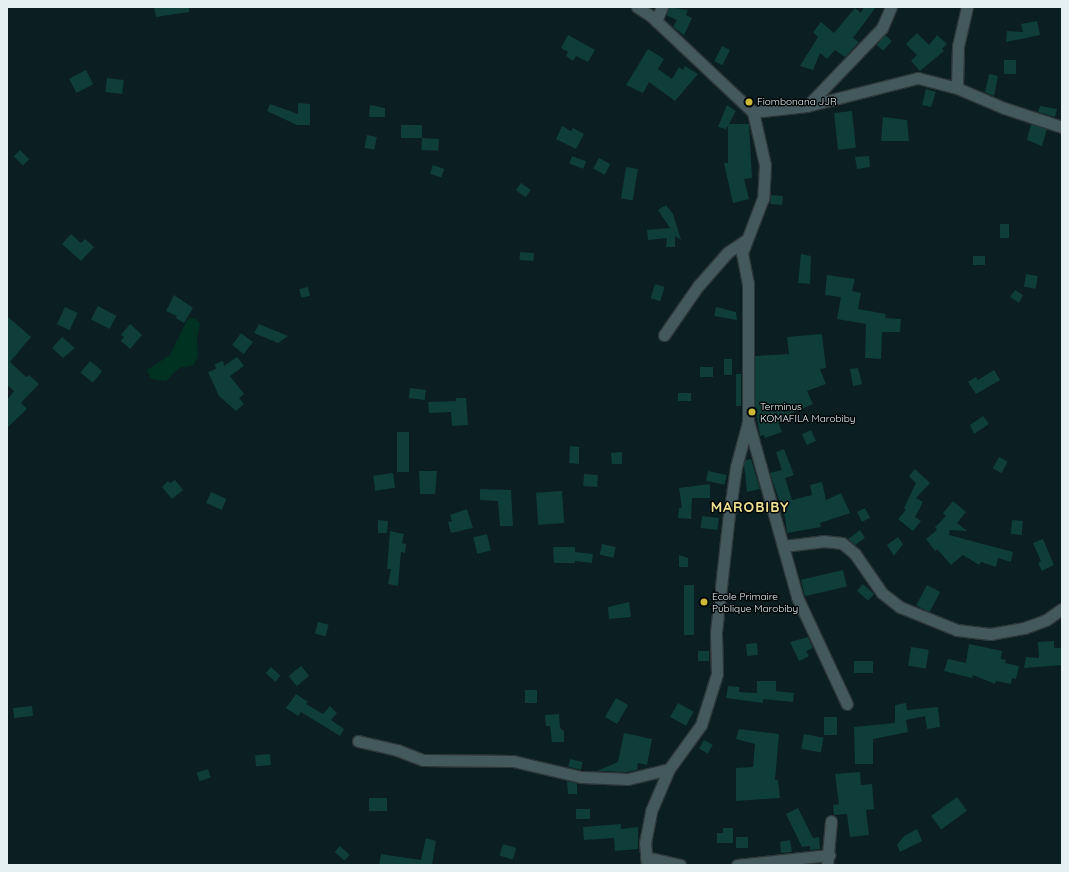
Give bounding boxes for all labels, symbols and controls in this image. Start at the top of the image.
place label: Fiombonana JJR [757,96,837,108]
marker: Fiombonana JJR [744,97,754,107]
place label: Terminus KOMAFILA Marobiby [760,400,855,424]
marker: Terminus KOMAFILA Marobiby [747,407,757,417]
district label: MAROBIBY [711,499,789,515]
place label: Ecole Primaire Publique Marobiby [712,590,798,614]
marker: Ecole Primaire Publique Marobiby [699,597,709,607]

